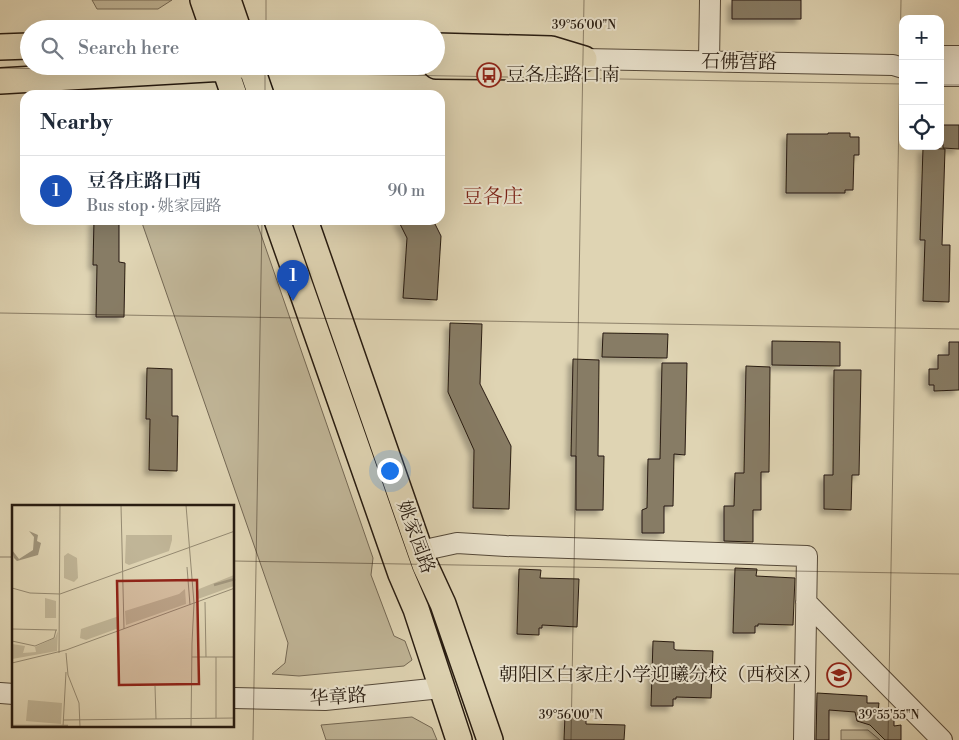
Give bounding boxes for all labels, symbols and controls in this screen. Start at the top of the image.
map controls [899,15,944,150]
button: + [899,15,944,60]
text: 39°56'00"N [552,18,616,33]
search box [20,20,445,75]
icon: search [38,34,66,62]
text: Search here [78,36,179,60]
street label: 石佛营路 [701,49,777,75]
button: − [899,60,944,105]
bus stop icon: 豆各庄路口南 [476,62,502,88]
place label: 豆各庄路口南 [506,63,620,87]
button: locate [899,105,944,150]
text: Nearby [40,110,113,136]
text: 豆各庄路口西 [87,169,201,193]
text: 1 [52,181,60,201]
text: 90 m [387,181,425,201]
district label: 豆各庄 [463,185,523,210]
text: Bus stop · 姚家园路 [87,196,222,216]
pin: 1 [277,260,309,301]
your location [377,458,403,484]
street label: 姚家园路 [392,497,440,577]
inset map [12,505,235,728]
school or university icon: 朝阳区白家庄小学迎曦分校（西校区） [826,662,852,688]
place label: 朝阳区白家庄小学迎曦分校（西校区） [499,663,822,687]
street label: 华章路 [309,683,367,711]
text: 39°56'00"N [539,708,603,723]
text: 39°55'55"N [858,708,920,723]

